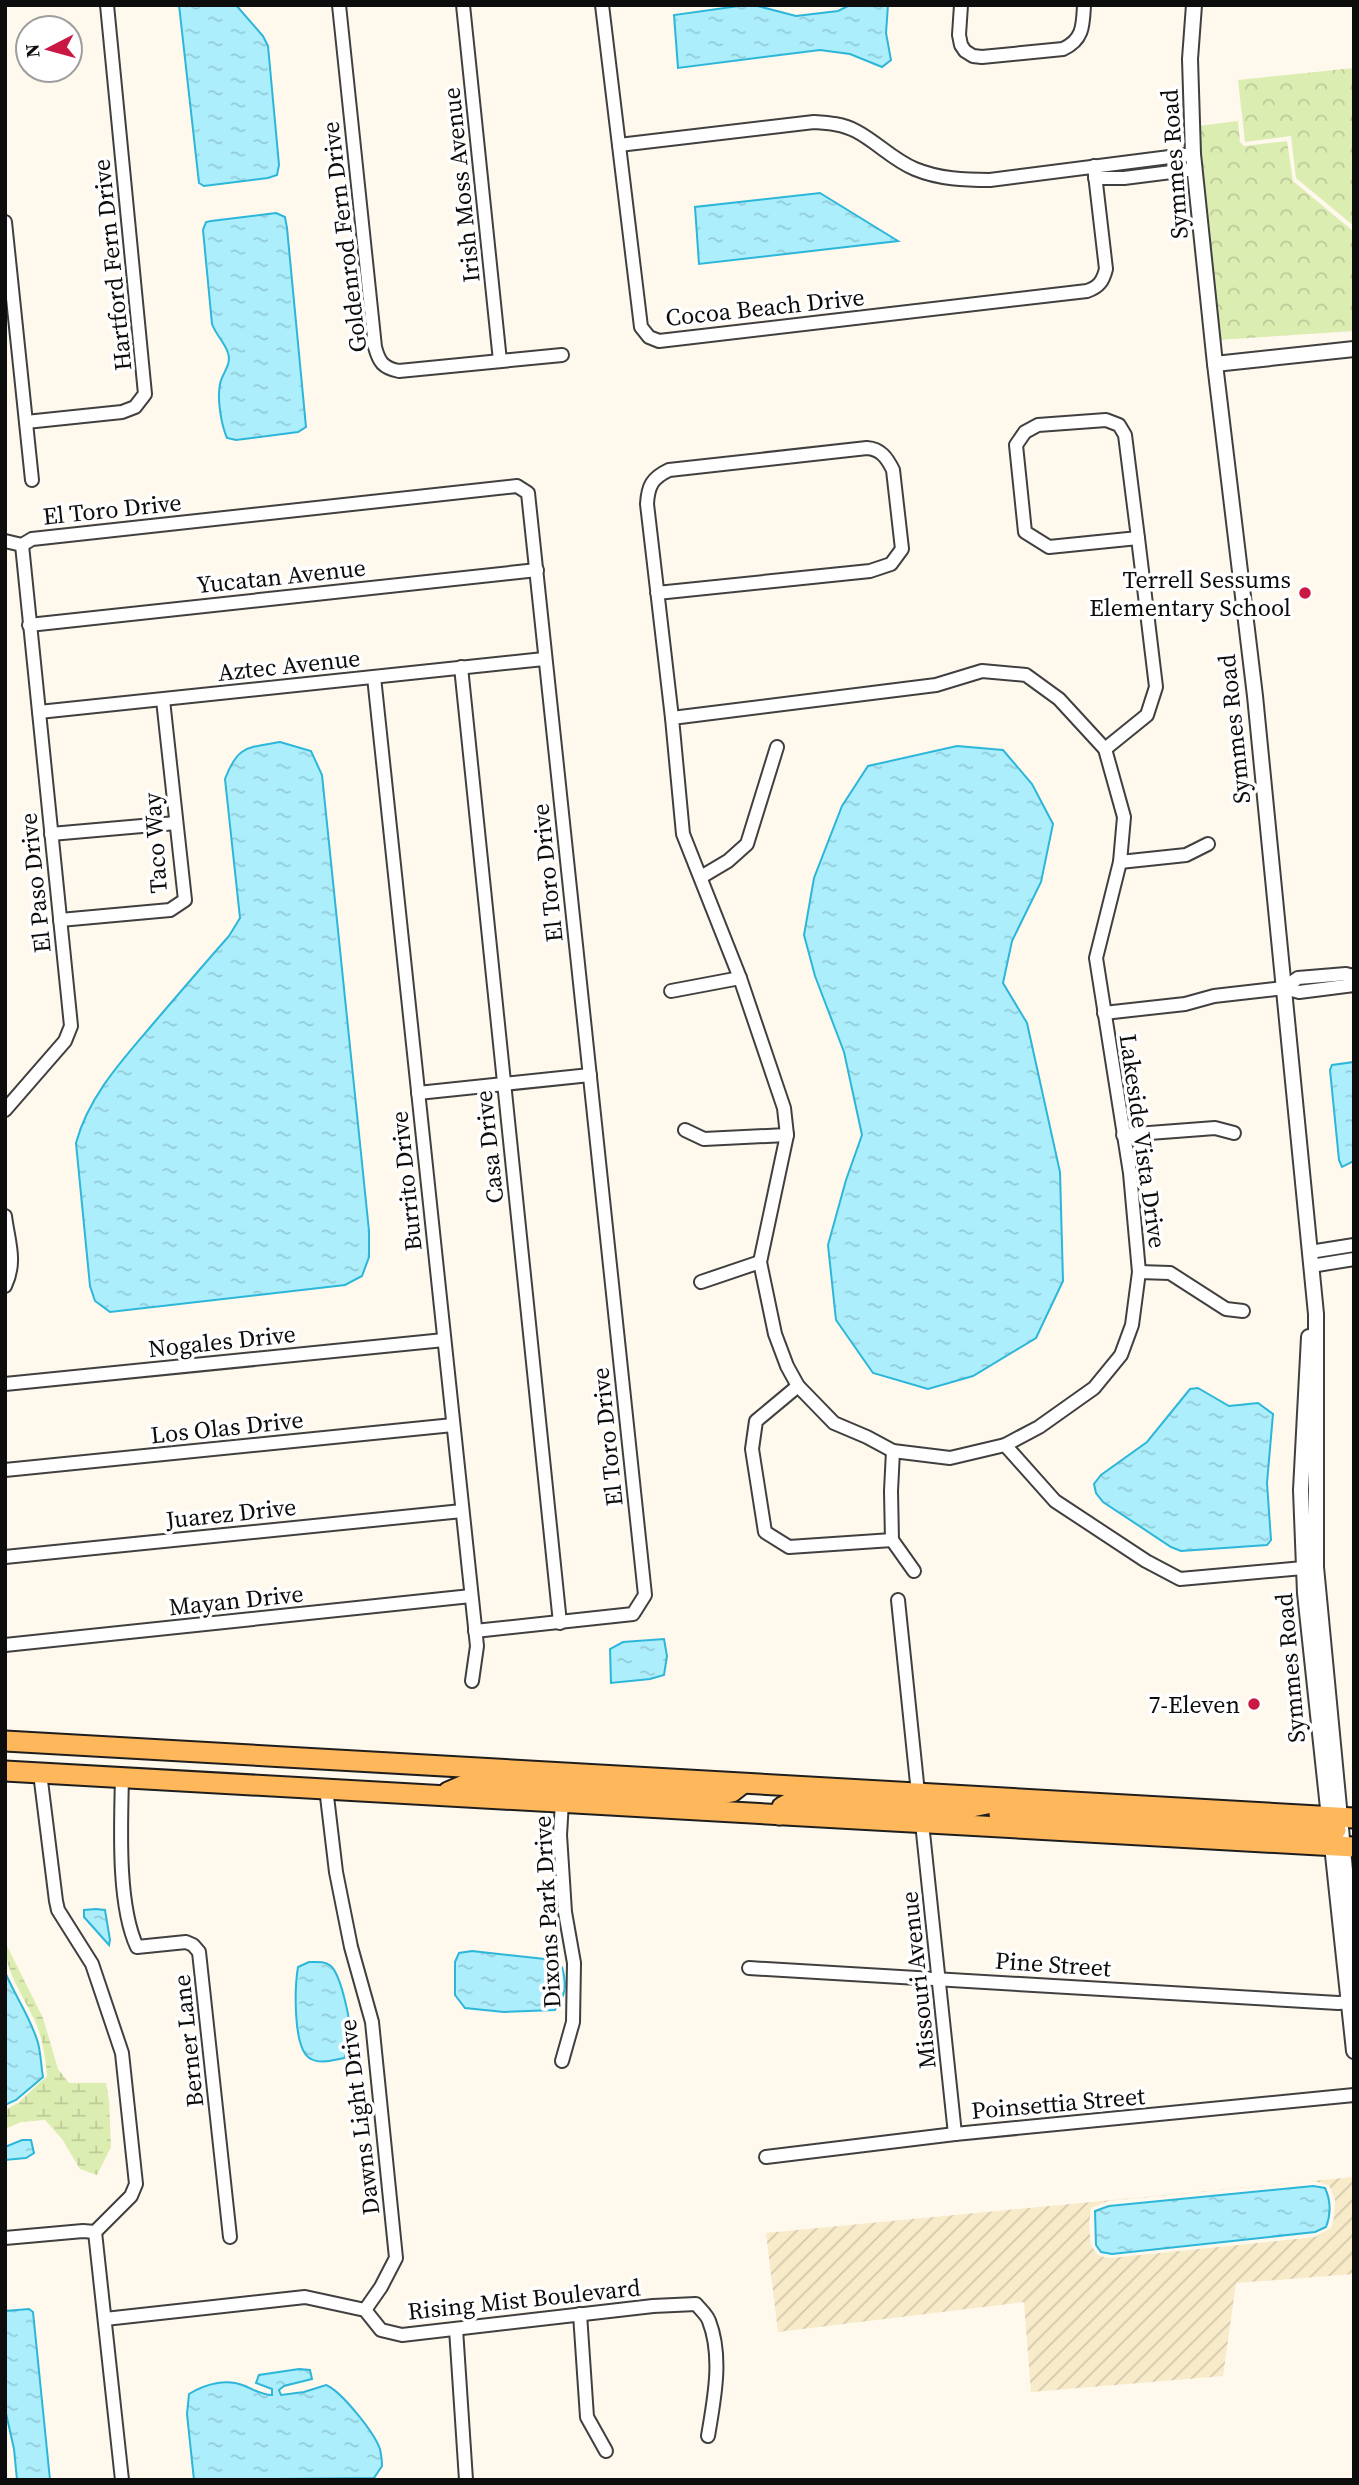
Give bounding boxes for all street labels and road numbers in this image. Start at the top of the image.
street label: Irish Moss Avenue [434,86,488,284]
street label: Symmes Road [1152,88,1196,240]
street label: Goldenrod Fern Drive [313,120,375,354]
street label: Hartford Fern Drive [84,158,140,372]
street label: Cocoa Beach Drive [664,280,866,334]
street label: El Toro Drive [41,485,183,533]
street label: Yucatan Avenue [195,551,367,601]
street label: Aztec Avenue [216,641,362,689]
street label: Symmes Road [1210,652,1258,805]
street label: Taco Way [135,791,175,895]
street label: El Toro Drive [523,802,571,944]
street label: El Paso Drive [11,811,59,955]
street label: Lakeside Vista Drive [1112,1032,1174,1250]
street label: Casa Drive [467,1089,511,1205]
street label: Burrito Drive [382,1109,430,1253]
street label: Nogales Drive [147,1317,297,1365]
street label: El Toro Drive [583,1366,631,1508]
street label: Los Olas Drive [149,1403,305,1451]
street label: Juarez Drive [163,1490,298,1536]
street label: Mayan Drive [167,1577,305,1623]
street label: Symmes Road [1267,1591,1313,1744]
street label: Dixons Park Drive [525,1815,569,2009]
street label: Missouri Avenue [892,1890,944,2070]
street label: Pine Street [994,1943,1112,1985]
street label: Berner Lane [165,1973,211,2109]
street label: Dawns Light Drive [331,2017,387,2217]
street label: Poinsettia Street [970,2079,1146,2127]
street label: Rising Mist Boulevard [406,2270,642,2328]

